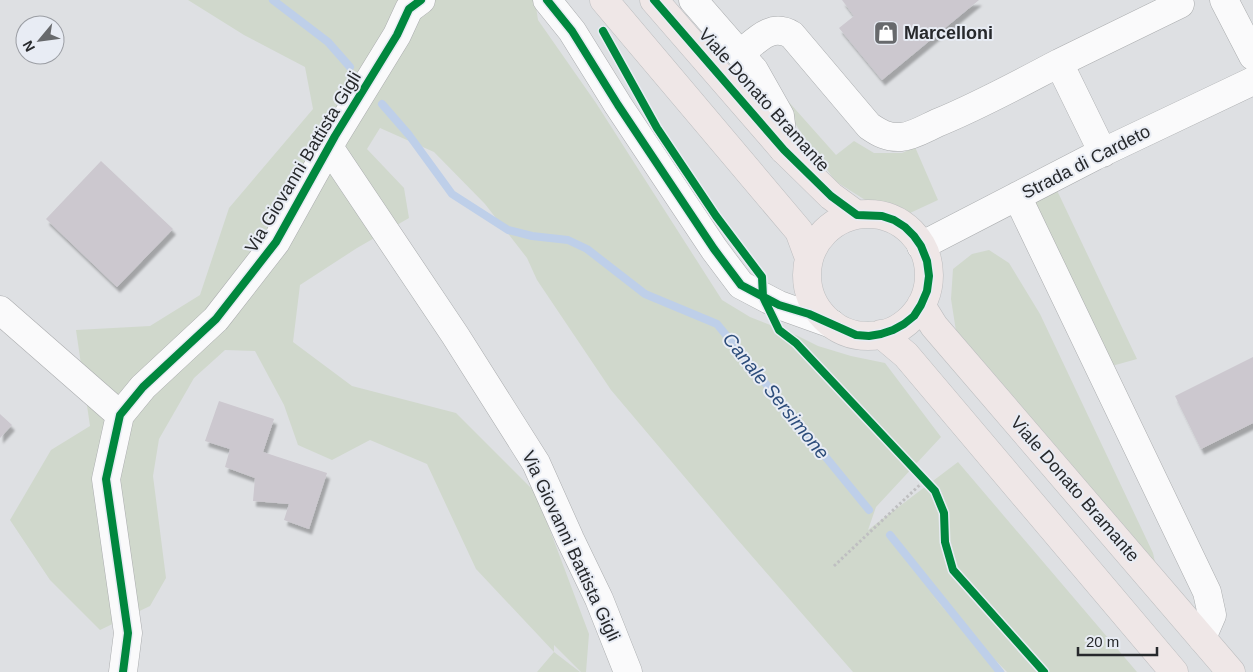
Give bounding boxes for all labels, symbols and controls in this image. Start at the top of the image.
north arrow [15,15,65,65]
shop icon: Marcelloni [873,20,899,46]
place label: Marcelloni [904,23,993,43]
street label: Viale Donato Bramante [694,24,834,176]
text: N [19,38,38,55]
street label: Via Giovanni Battista Gigli [241,68,365,256]
street label: Strada di Cardeto [1019,121,1153,203]
water label: Canale Sersimone [719,329,833,463]
street label: Viale Donato Bramante [1007,412,1143,566]
street label: Via Giovanni Battista Gigli [518,448,624,644]
scale bar [1078,624,1157,656]
text: 20 m [1086,633,1119,650]

